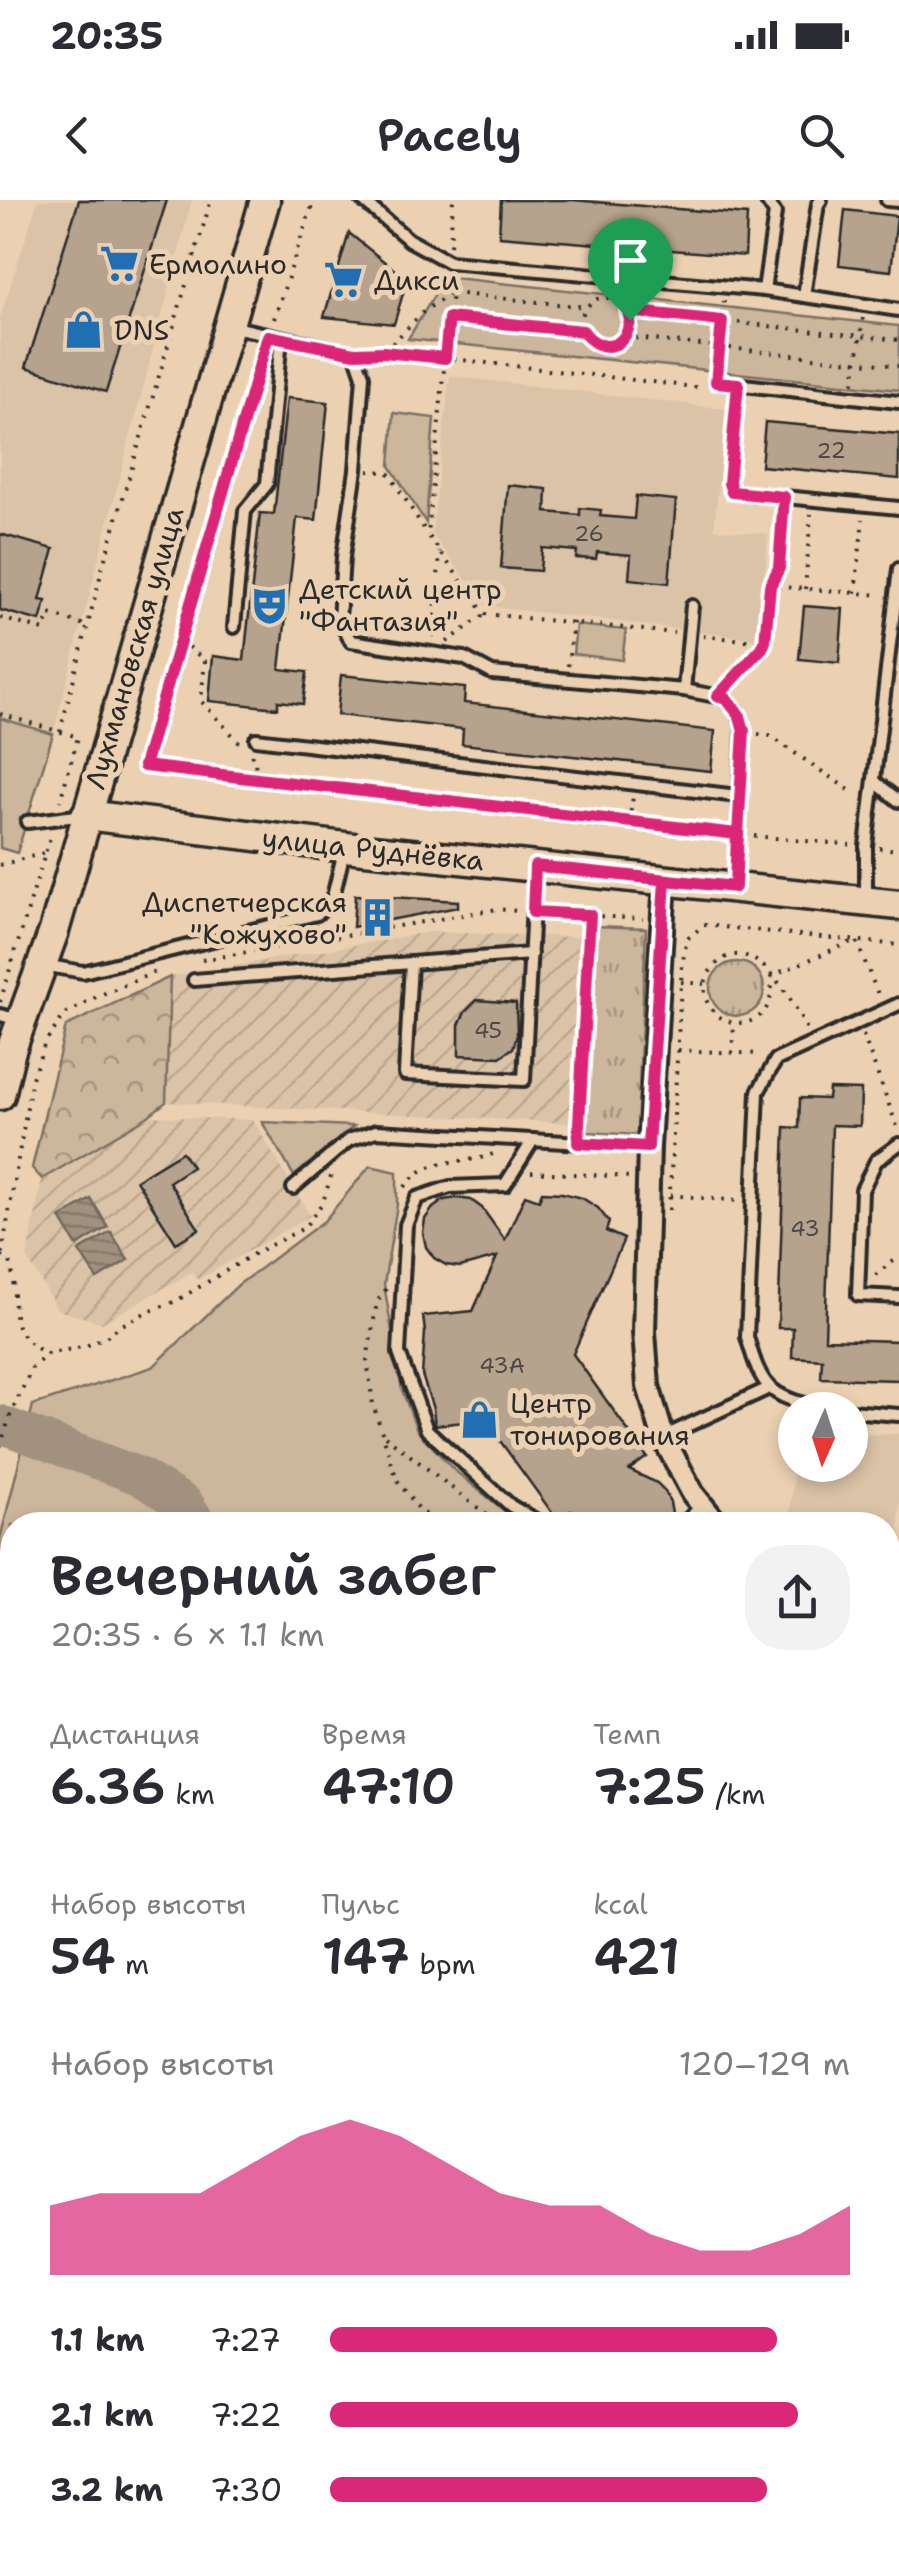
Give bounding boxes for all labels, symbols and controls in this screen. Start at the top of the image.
text: 20:35 [50,10,163,61]
text: Pacely [377,105,522,165]
icon: back [50,108,105,163]
icon: search [794,108,849,163]
pin [588,218,673,321]
icon: arrive [603,233,658,288]
supermarket icon: Ермолино [98,243,140,285]
place label: Ермолино [149,245,287,283]
supermarket icon: Дикси [323,259,365,301]
place label: Дикси [374,261,459,299]
shop icon: DNS [63,309,105,351]
place label: DNS [114,311,169,349]
house number: 22 [816,436,846,465]
street label: Лухмановская улица [76,503,192,793]
house number: 26 [574,519,604,548]
place label: Детский центр "Фантазия" [299,570,502,640]
theatre icon: Детский центр "Фантазия" [248,584,290,626]
street label: улица Руднёвка [260,818,486,880]
place label: Диспетчерская "Кожухово" [142,883,347,953]
building icon: Диспетчерская "Кожухово" [356,897,398,939]
house number: 45 [474,1016,502,1045]
house number: 43 [790,1214,820,1243]
house number: 43А [479,1351,525,1380]
place label: Центр тонирования [510,1384,690,1454]
north arrow [778,1392,868,1482]
map controls [778,1392,868,1482]
shop icon: Центр тонирования [459,1398,501,1440]
text: Вечерний забег [50,1538,496,1612]
button: share [745,1545,850,1650]
text: 20:35 · 6 × 1.1 km [50,1613,325,1656]
text: Дистанция [50,1715,200,1753]
text: Время [322,1715,407,1753]
text: Темп [593,1715,661,1753]
text: 6.36 [50,1753,166,1820]
text: 47:10 [322,1753,455,1820]
text: 7:25 [593,1753,706,1820]
text: km [166,1775,215,1813]
text: /km [706,1775,766,1813]
text: Набор высоты [50,1885,246,1923]
text: Пульс [322,1885,400,1923]
text: kcal [593,1885,648,1923]
text: 54 [50,1923,115,1990]
text: 147 [322,1923,410,1990]
text: 421 [593,1923,680,1990]
text: m [115,1945,149,1983]
text: bpm [410,1945,476,1983]
text: Набор высоты [50,2042,275,2085]
text: 120–129 m [679,2042,850,2085]
text: 1.1 km [50,2318,145,2361]
text: 7:27 [210,2318,281,2361]
text: 2.1 km [50,2393,154,2436]
text: 7:22 [210,2393,282,2436]
text: 3.2 km [50,2468,163,2511]
text: 7:30 [210,2468,283,2511]

